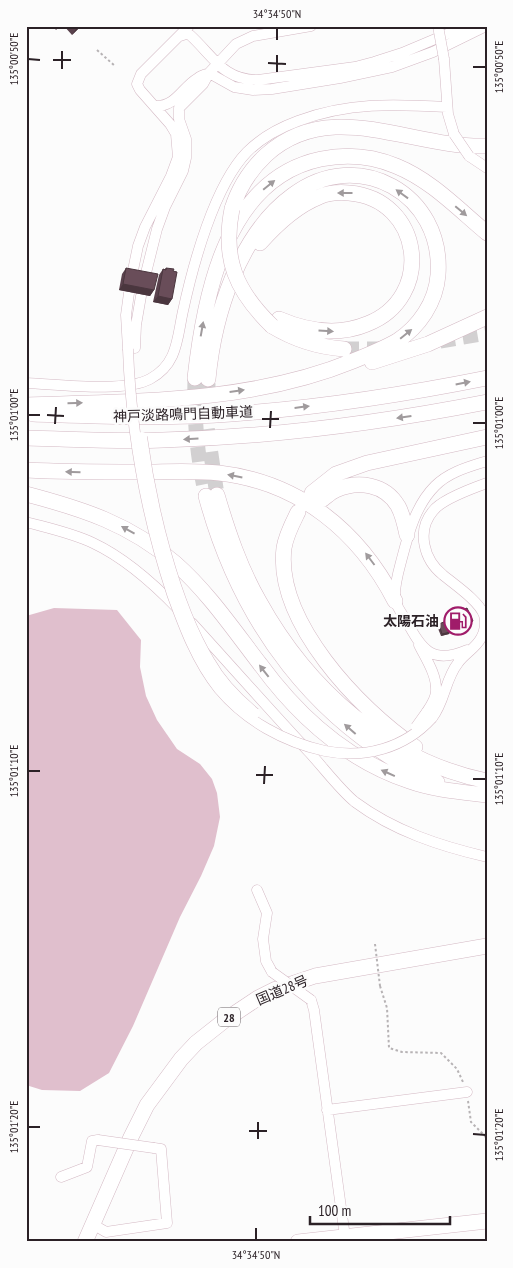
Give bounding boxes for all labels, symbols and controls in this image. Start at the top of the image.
text: 34°34'50"N [253,6,301,21]
text: 135°00'50"E [6,33,21,85]
text: 135°00'50"E [491,41,506,93]
one-way arrow [262,179,275,190]
one-way arrow [336,189,352,197]
one-way arrow [395,189,409,199]
one-way arrow [454,206,467,217]
one-way arrow [198,321,206,337]
one-way arrow [318,327,334,335]
one-way arrow [399,328,412,339]
one-way arrow [455,379,470,387]
one-way arrow [229,387,245,395]
text: 135°01'00"E [6,389,21,441]
text: 135°01'00"E [491,397,506,449]
one-way arrow [67,399,83,407]
street label: 神戸淡路鳴門自動車道 [113,403,253,425]
one-way arrow [294,403,310,411]
one-way arrow [396,414,412,422]
one-way arrow [182,436,198,444]
one-way arrow [64,468,80,476]
one-way arrow [226,471,242,479]
one-way arrow [121,526,135,535]
one-way arrow [364,553,375,566]
fuel station icon: 太陽石油 [443,606,473,636]
place label: 太陽石油 [383,612,439,630]
one-way arrow [259,665,270,678]
one-way arrow [344,723,357,734]
text: 135°01'10"E [6,745,21,797]
text: 135°01'10"E [491,753,506,805]
one-way arrow [381,768,395,776]
street label: 国道28号 [253,971,311,1009]
road number: 28 [218,1008,240,1026]
text: 135°01'20"E [6,1101,21,1153]
text: 135°01'20"E [491,1109,506,1161]
scale bar [310,1193,450,1225]
text: 100 m [318,1201,351,1220]
text: 34°34'50"N [232,1247,280,1262]

